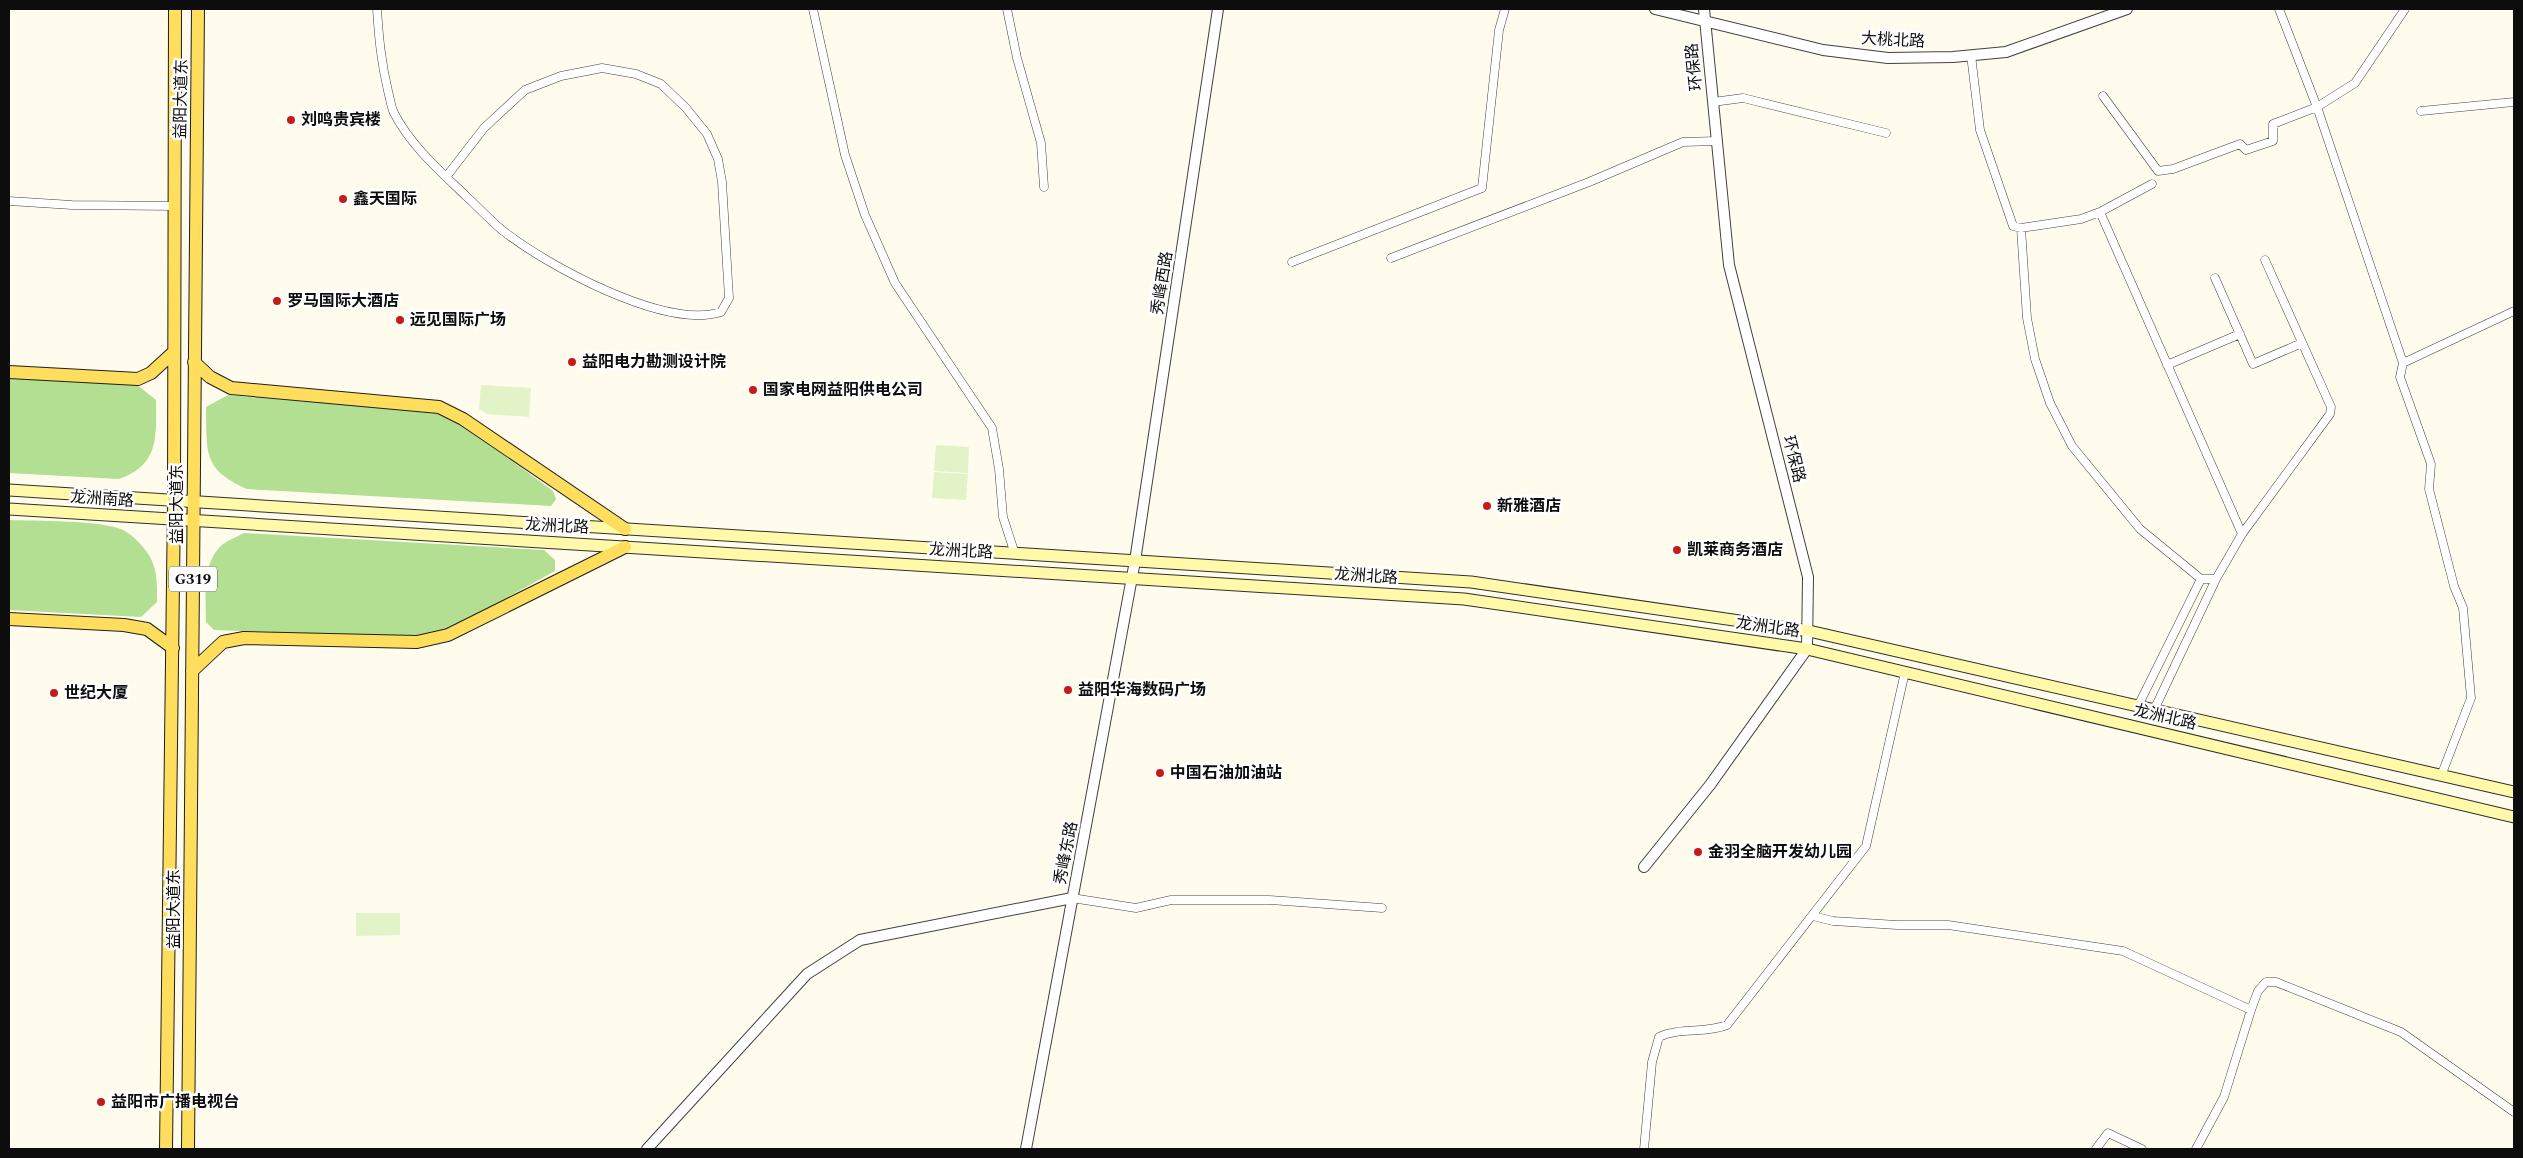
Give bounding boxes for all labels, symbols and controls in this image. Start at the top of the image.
street label: 大桃北路 [1860,26,1926,54]
street label: 环保路 [1680,42,1708,92]
street label: 益阳大道东 [168,59,194,139]
place label: 刘鸣贵宾楼 [301,108,381,132]
marker: 刘鸣贵宾楼 [285,114,297,126]
place label: 鑫天国际 [353,187,417,211]
marker: 鑫天国际 [337,193,349,205]
street label: 秀峰西路 [1145,250,1179,316]
place label: 罗马国际大酒店 [287,289,399,313]
marker: 罗马国际大酒店 [271,295,283,307]
place label: 远见国际广场 [410,308,506,332]
marker: 远见国际广场 [394,314,406,326]
place label: 益阳电力勘测设计院 [582,350,726,374]
marker: 益阳电力勘测设计院 [566,356,578,368]
place label: 国家电网益阳供电公司 [763,378,923,402]
marker: 国家电网益阳供电公司 [747,384,759,396]
street label: 环保路 [1777,433,1811,485]
street label: 益阳大道东 [165,464,189,544]
street label: 龙洲南路 [69,485,135,513]
place label: 新雅酒店 [1497,494,1561,518]
marker: 新雅酒店 [1481,500,1493,512]
street label: 龙洲北路 [524,512,590,540]
street label: 龙洲北路 [928,537,994,565]
place label: 凯莱商务酒店 [1687,538,1783,562]
marker: 凯莱商务酒店 [1671,544,1683,556]
street label: 龙洲北路 [1333,562,1399,590]
road number: G319 [169,566,217,592]
street label: 龙洲北路 [1735,611,1801,643]
place label: 益阳华海数码广场 [1078,678,1206,702]
place label: 世纪大厦 [64,681,128,705]
marker: 益阳华海数码广场 [1062,684,1074,696]
marker: 世纪大厦 [48,687,60,699]
street label: 龙洲北路 [2131,698,2199,736]
place label: 中国石油加油站 [1170,761,1282,785]
marker: 中国石油加油站 [1154,767,1166,779]
street label: 秀峰东路 [1048,819,1084,887]
place label: 金羽全脑开发幼儿园 [1708,840,1852,864]
marker: 金羽全脑开发幼儿园 [1692,846,1704,858]
street label: 益阳大道东 [162,869,186,949]
place label: 益阳市广播电视台 [111,1090,239,1114]
marker: 益阳市广播电视台 [95,1096,107,1108]

